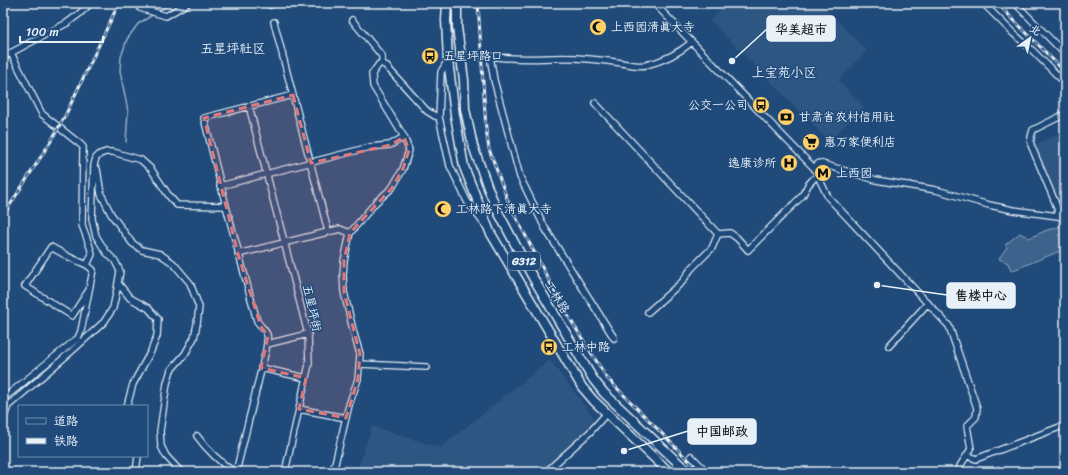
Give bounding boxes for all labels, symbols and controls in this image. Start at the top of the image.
place label: 上西园清真大寺 [611,16,695,38]
callout: 华美超市 [767,16,835,41]
mosque icon: 上西园清真大寺 [588,17,608,37]
scale bar [20,18,103,44]
text: 华美超市 [775,18,827,41]
north arrow [1010,18,1050,58]
text: 北 [1025,19,1045,41]
text: 100 m [26,21,59,43]
district label: 五星坪社区 [200,37,266,60]
place label: 五星坪路口 [443,45,503,67]
bus stop icon: 五星坪路口 [420,46,440,66]
district label: 上宝苑小区 [751,61,817,84]
place label: 公交一公司 [688,94,748,116]
bus stop icon: 公交一公司 [751,95,771,115]
place label: 甘肃省农村信用社 [799,106,895,128]
bank icon: 甘肃省农村信用社 [776,107,796,127]
place label: 惠万家便利店 [824,131,896,153]
supermarket icon: 惠万家便利店 [801,132,821,152]
place label: 逸康诊所 [728,152,777,174]
hospital icon: 逸康诊所 [779,153,799,173]
place label: 上西园 [836,162,872,184]
metro station icon: 上西园 [813,163,833,183]
place label: 工林路下清真大寺 [456,198,552,220]
mosque icon: 工林路下清真大寺 [433,199,453,219]
road number: G312 [508,252,540,270]
street label: 工林路 [538,276,576,318]
street label: 五星坪街 [296,282,328,334]
callout: 售楼中心 [947,283,1015,308]
text: 售楼中心 [955,284,1007,307]
place label: 工林中路 [562,336,610,358]
bus stop icon: 工林中路 [539,337,559,357]
legend [18,405,148,457]
text: 道路 [54,410,78,432]
callout: 中国邮政 [688,419,756,444]
text: 中国邮政 [696,420,748,443]
text: 铁路 [54,430,78,452]

